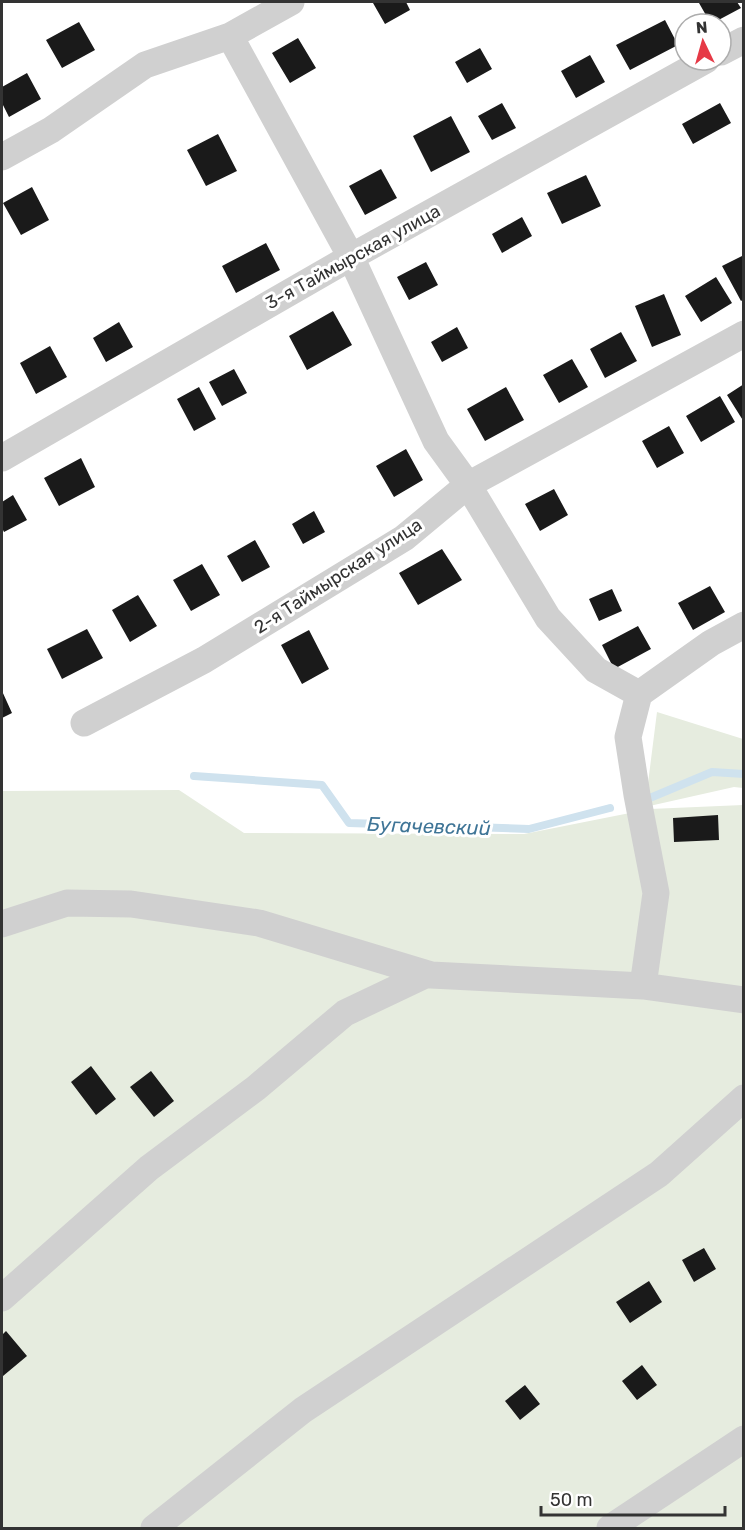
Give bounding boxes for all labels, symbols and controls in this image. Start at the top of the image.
north arrow [673,12,733,72]
text: N [695,18,708,38]
street label: 3-я Таймырская улица [262,200,444,314]
street label: 2-я Таймырская улица [250,513,426,639]
water label: Бугачевский [367,812,491,840]
scale bar [541,1479,726,1517]
text: 50 m [550,1489,593,1511]

